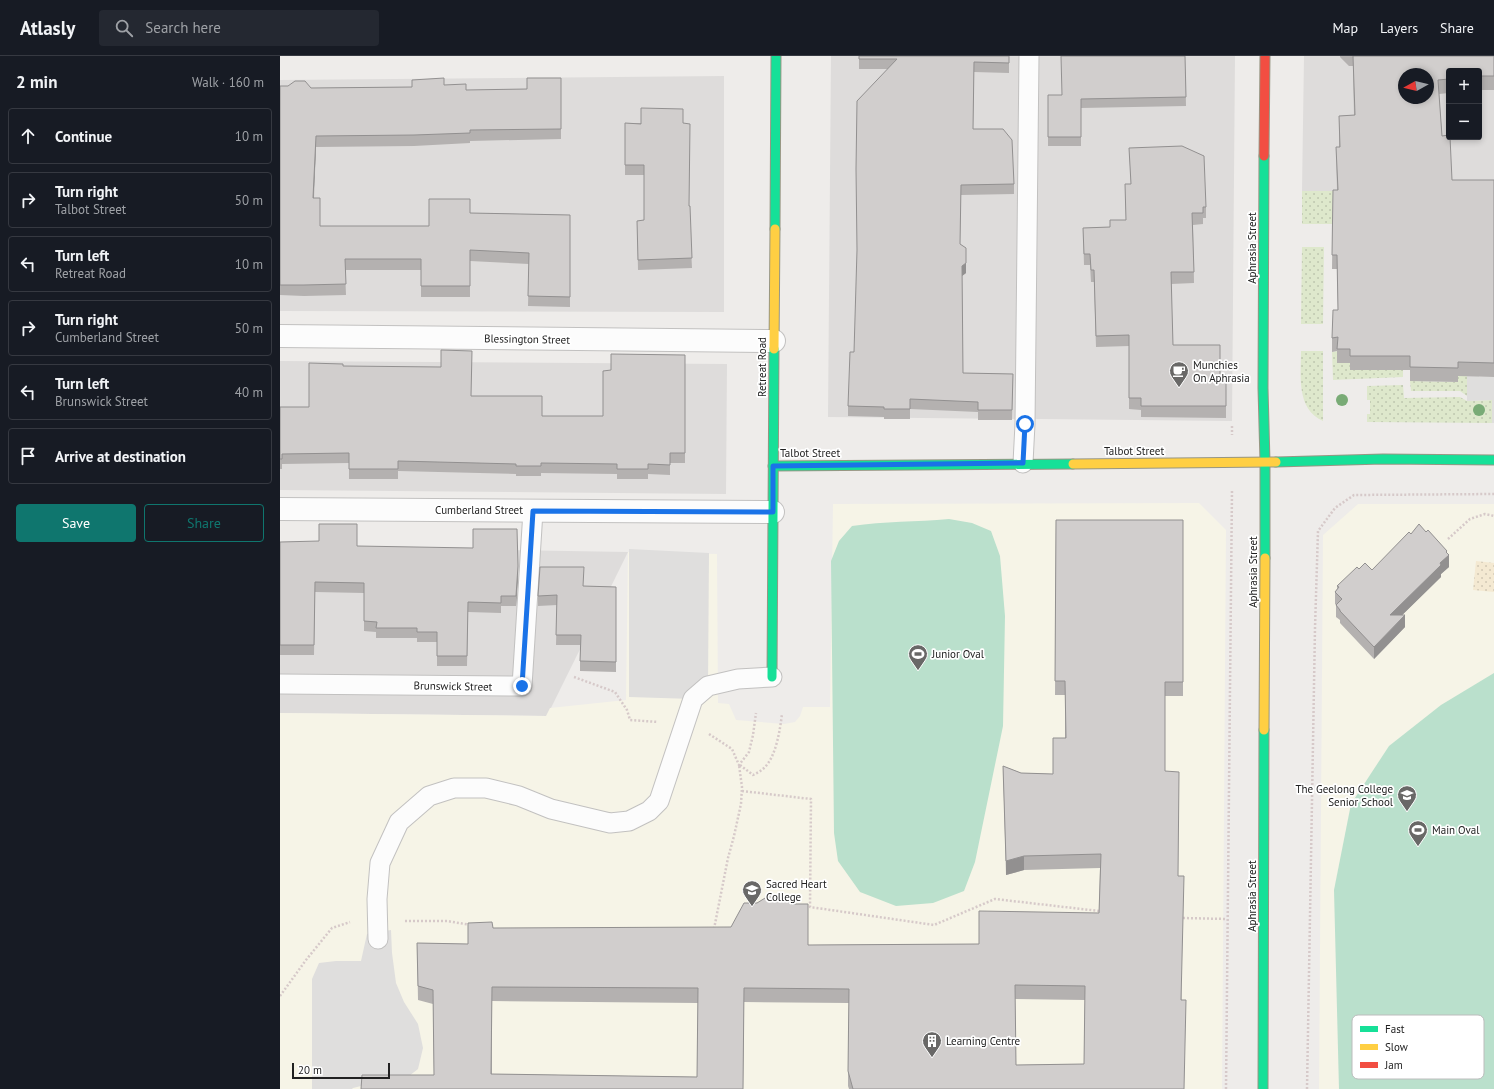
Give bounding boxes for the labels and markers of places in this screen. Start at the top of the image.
place label: Munchies On Aphrasia [1193,358,1250,385]
cafe icon: Munchies On Aphrasia [1168,360,1190,388]
sports icon: Junior Oval [907,643,929,671]
place label: Junior Oval [931,647,985,661]
place label: The Geelong College Senior School [1295,782,1394,809]
school or university icon: The Geelong College Senior School [1396,784,1418,812]
sports icon: Main Oval [1407,819,1429,847]
place label: Main Oval [1432,823,1480,837]
place label: Sacred Heart College [766,877,827,904]
school or university icon: Sacred Heart College [741,879,763,907]
building icon: Learning Centre [921,1030,943,1058]
place label: Learning Centre [946,1034,1021,1048]

